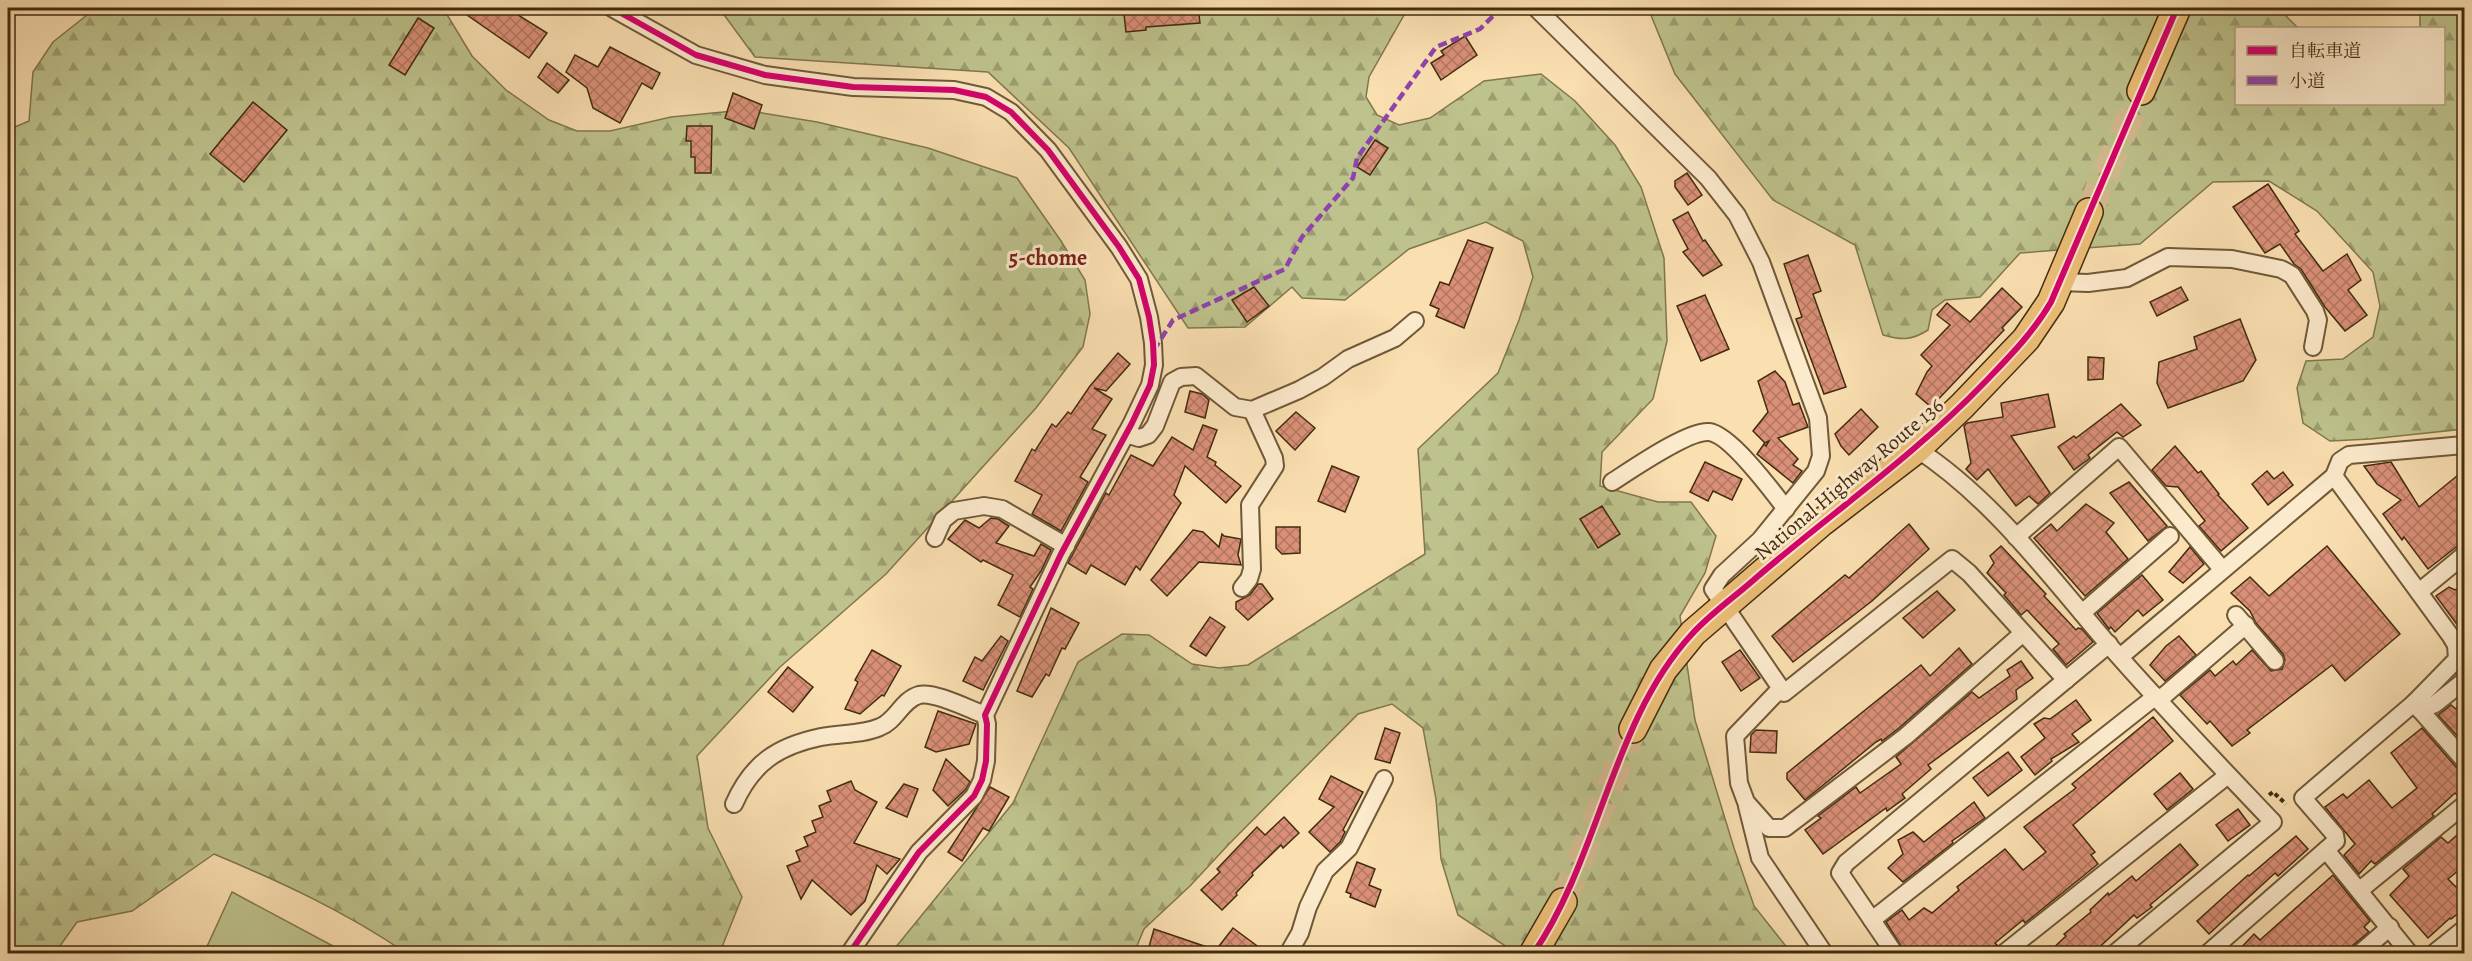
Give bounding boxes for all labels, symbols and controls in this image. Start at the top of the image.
legend [2235,27,2445,105]
text: 自転車道 [2289,39,2361,63]
text: 小道 [2289,69,2325,93]
district label: 5-chome [1009,243,1087,273]
street label: National Highway Route 136 [1749,391,1950,566]

